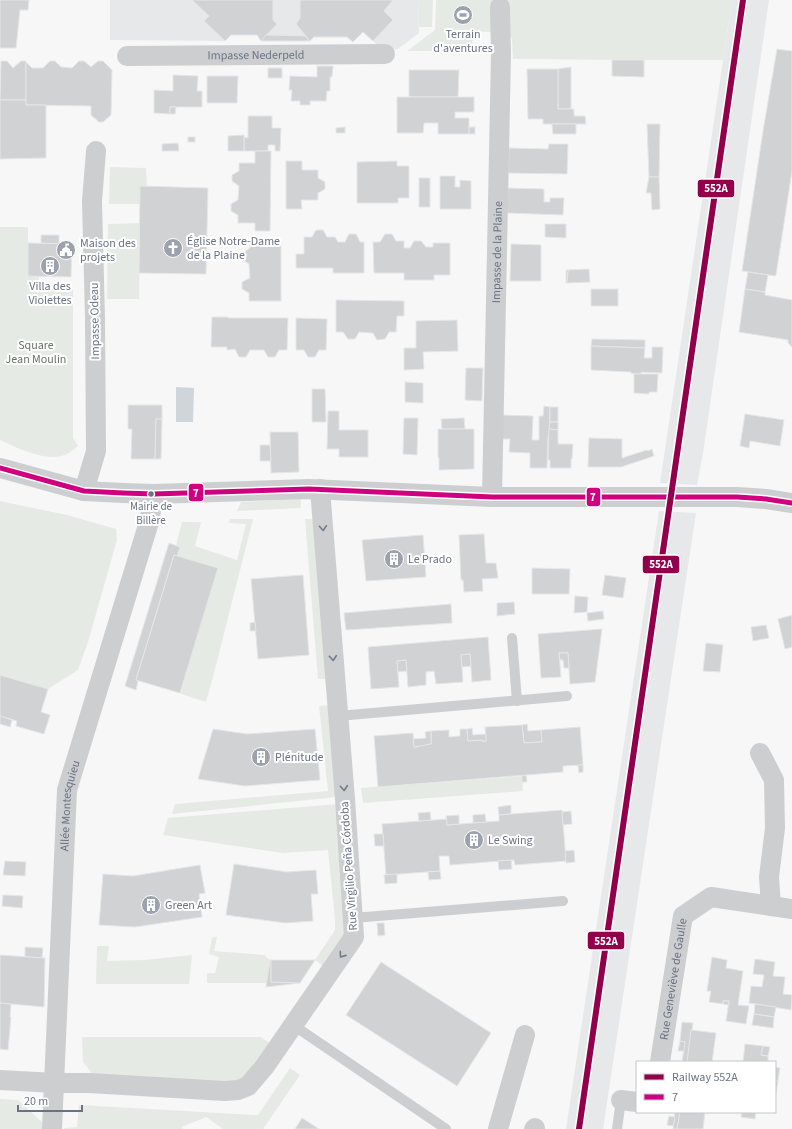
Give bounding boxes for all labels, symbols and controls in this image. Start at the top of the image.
sports icon: Terrain d'aventures [452,4,474,26]
place label: Terrain d'aventures [433,26,493,57]
street label: Impasse Nederpeld [207,46,305,64]
line badge: 552A [697,179,735,198]
text: 552A [704,181,729,196]
street label: Impasse de la Plaine [487,201,507,303]
place label: Église Notre-Dame de la Plaine [187,233,280,264]
place label: Maison des projets [80,235,136,266]
church icon: Église Notre-Dame de la Plaine [162,237,184,259]
public building icon: Maison des projets [55,239,77,261]
building icon: Villa des Violettes [39,255,61,277]
place label: Villa des Violettes [28,278,72,309]
street label: Impasse Odeau [86,282,104,360]
park label: Square Jean Moulin [6,337,66,368]
line badge: 7 [188,483,204,502]
text: 7 [193,486,199,501]
line badge: 7 [586,487,601,507]
marker: Mairie de Billère [146,489,156,499]
text: 7 [590,490,596,505]
place label: Mairie de Billère [130,499,173,528]
one-way arrow [319,525,328,531]
building icon: Le Prado [383,548,405,570]
place label: Le Prado [408,551,452,568]
line badge: 552A [642,555,680,574]
text: 552A [649,557,674,572]
one-way arrow [329,655,338,661]
building icon: Plénitude [250,746,272,768]
place label: Plénitude [275,749,324,766]
street label: Allée Montesquieu [56,758,84,852]
one-way arrow [339,785,348,791]
street label: Rue Virgilio Peña Córdoba [336,801,362,931]
building icon: Le Swing [463,829,485,851]
place label: Le Swing [488,832,533,849]
building icon: Green Art [140,894,162,916]
place label: Green Art [165,897,212,914]
street label: Rue Geneviève de Gaulle [655,917,691,1041]
line badge: 552A [587,931,625,950]
text: 552A [594,934,619,949]
one-way arrow [339,951,347,958]
legend [636,1061,776,1113]
text: Railway 552A [672,1069,738,1086]
scale bar [18,1087,82,1113]
text: 7 [672,1089,678,1106]
text: 20 m [24,1093,48,1110]

